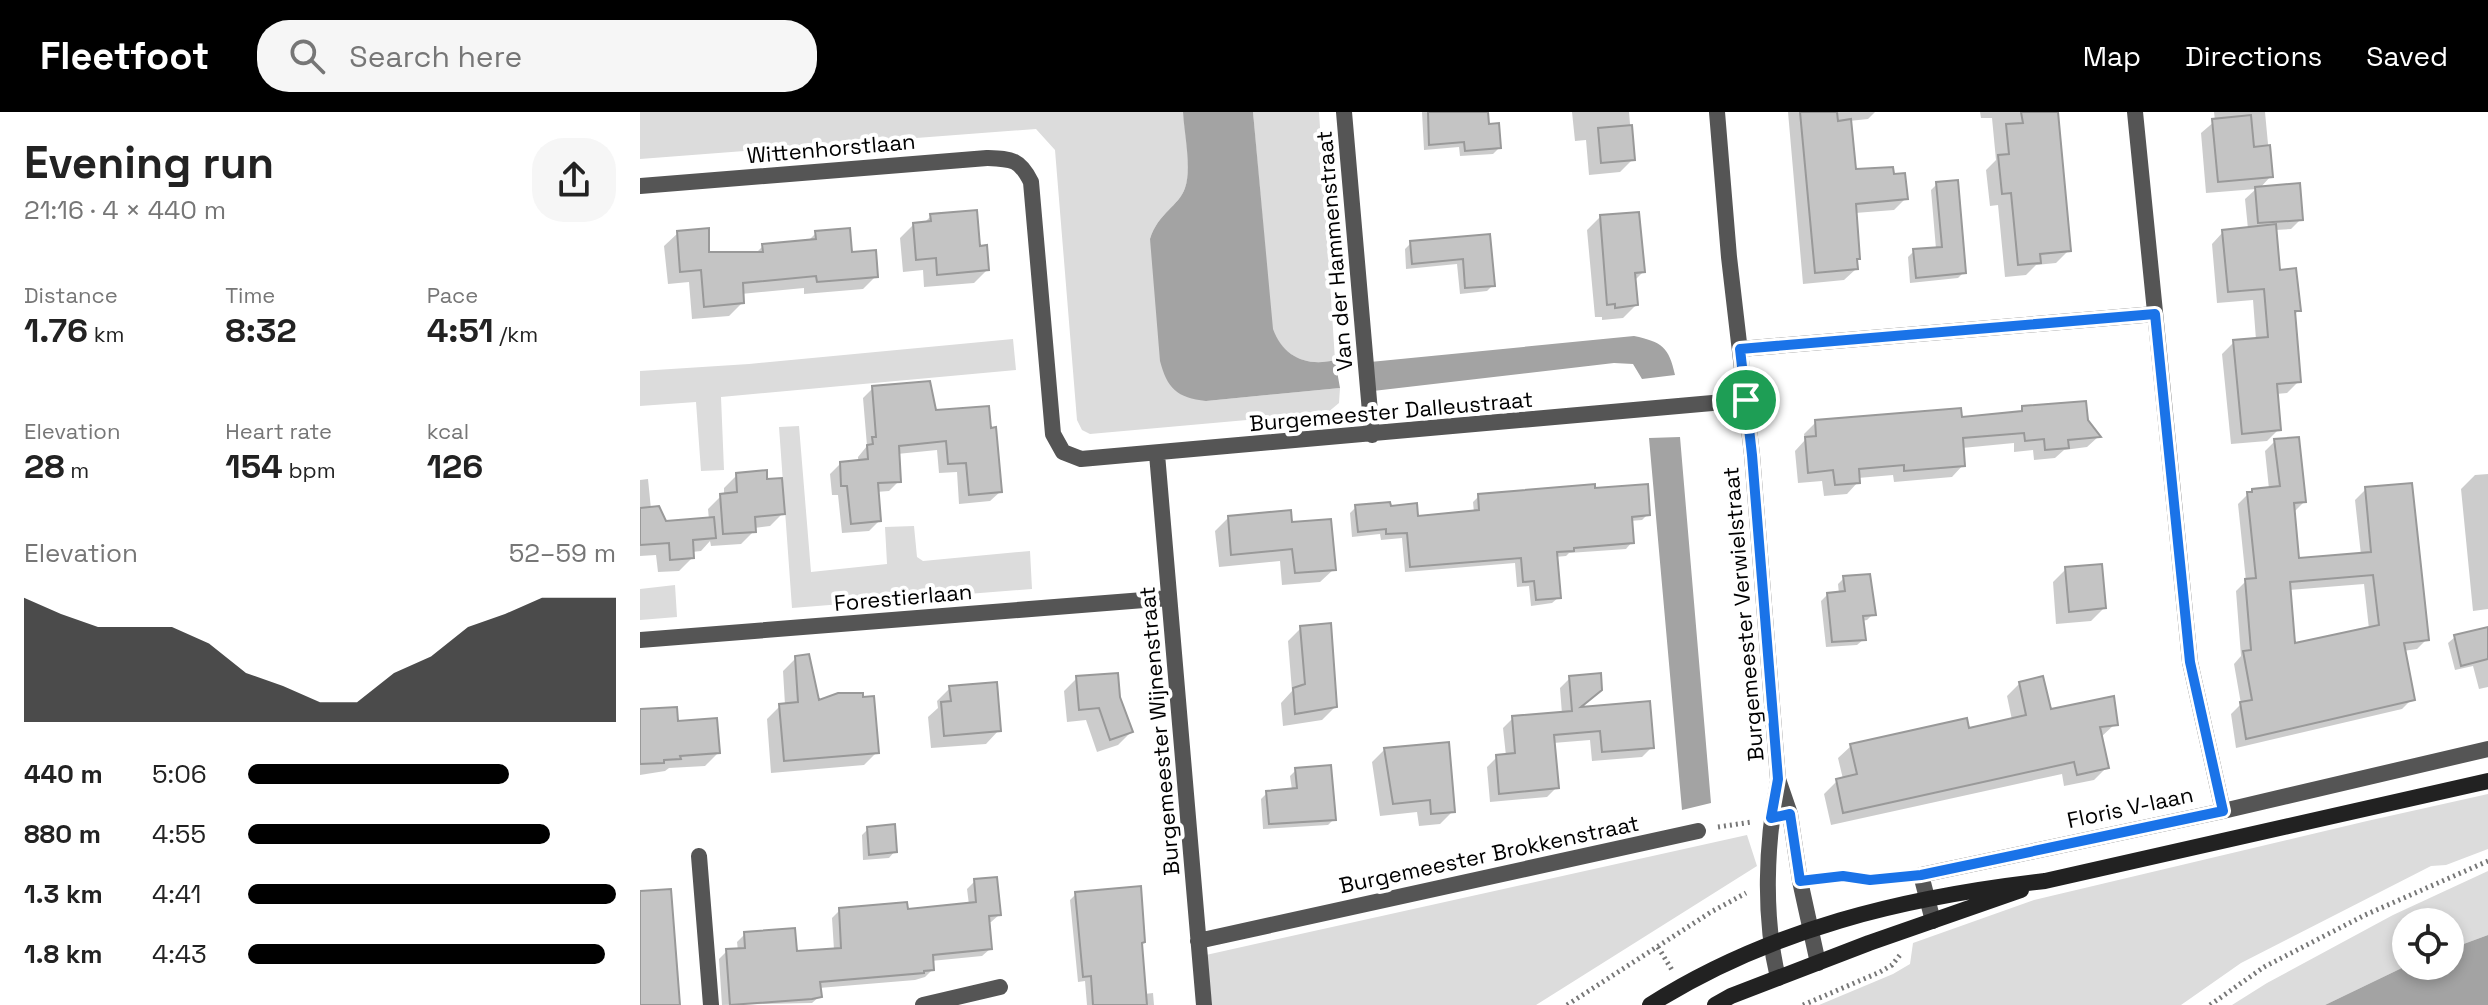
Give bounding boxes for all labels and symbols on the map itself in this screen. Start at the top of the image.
street label: Wittenhorstlaan [746,127,916,169]
street label: Van der Hammenstraat [1310,130,1358,372]
pin [1712,366,1780,434]
street label: Burgemeester Dalleustraat [1248,385,1534,437]
street label: Burgemeester Verwielstraat [1716,466,1770,762]
street label: Forestierlaan [833,577,973,617]
street label: Burgemeester Wijnenstraat [1132,585,1186,877]
street label: Floris V-laan [2064,780,2196,834]
street label: Burgemeester Brokkenstraat [1337,809,1641,899]

